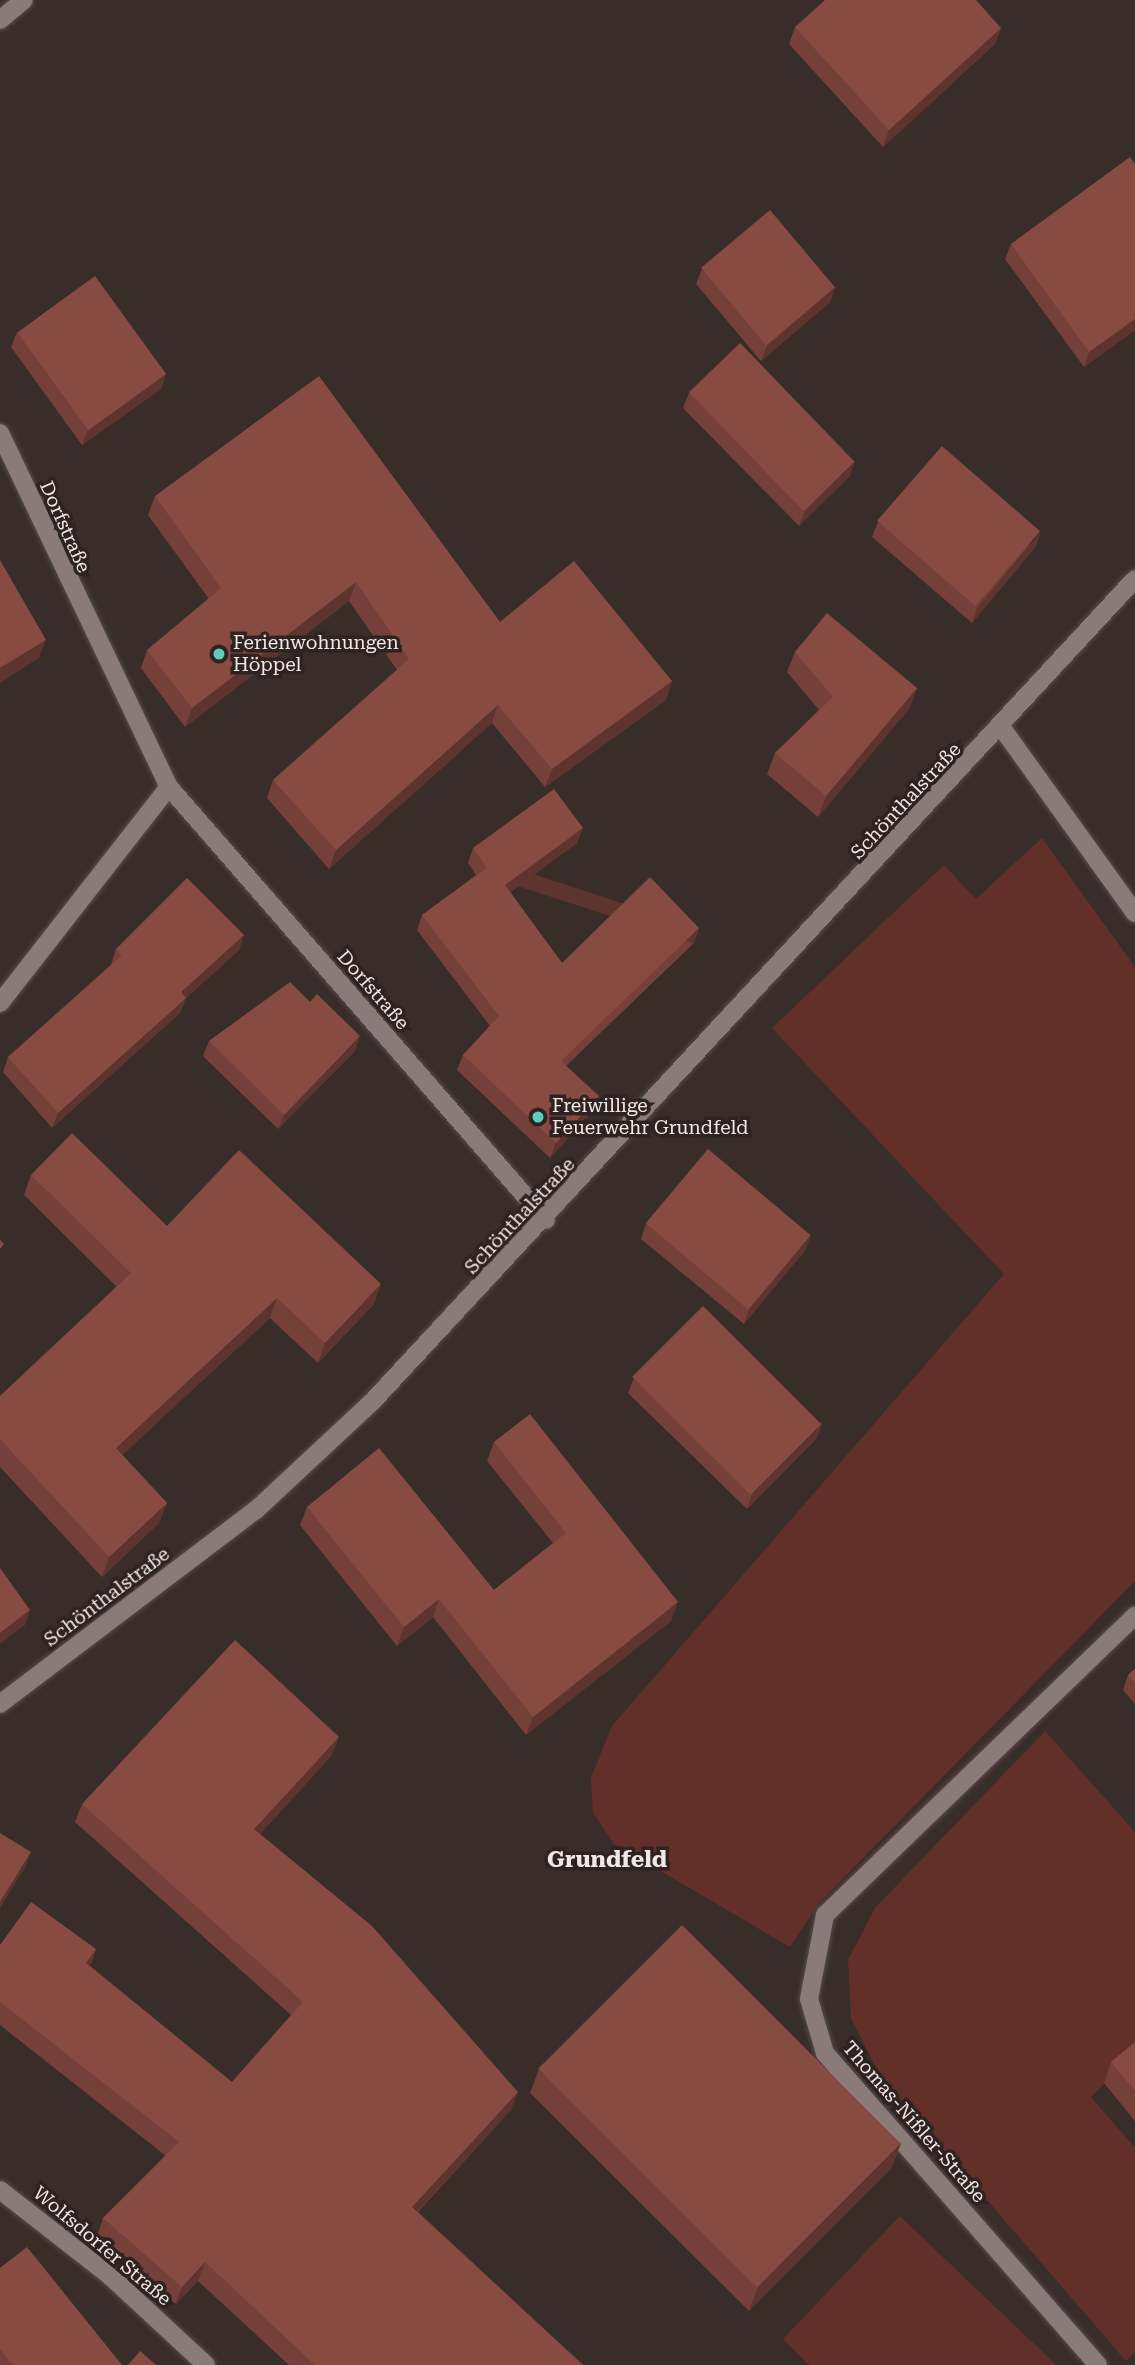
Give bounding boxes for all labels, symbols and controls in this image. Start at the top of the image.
street label: Dorfstraße [35,478,95,576]
place label: Ferienwohnungen Höppel [233,632,399,676]
marker: Ferienwohnungen Höppel [211,646,227,662]
street label: Schönthalstraße [846,738,966,864]
street label: Dorfstraße [332,946,414,1034]
place label: Freiwillige Feuerwehr Grundfeld [552,1095,749,1139]
marker: Freiwillige Feuerwehr Grundfeld [530,1109,546,1125]
street label: Schönthalstraße [460,1153,580,1279]
street label: Schönthalstraße [40,1543,174,1651]
district label: Grundfeld [547,1846,667,1874]
street label: Thomas-Nißler-Straße [838,2037,990,2207]
street label: Wolfsdorfer Straße [28,2182,176,2310]

